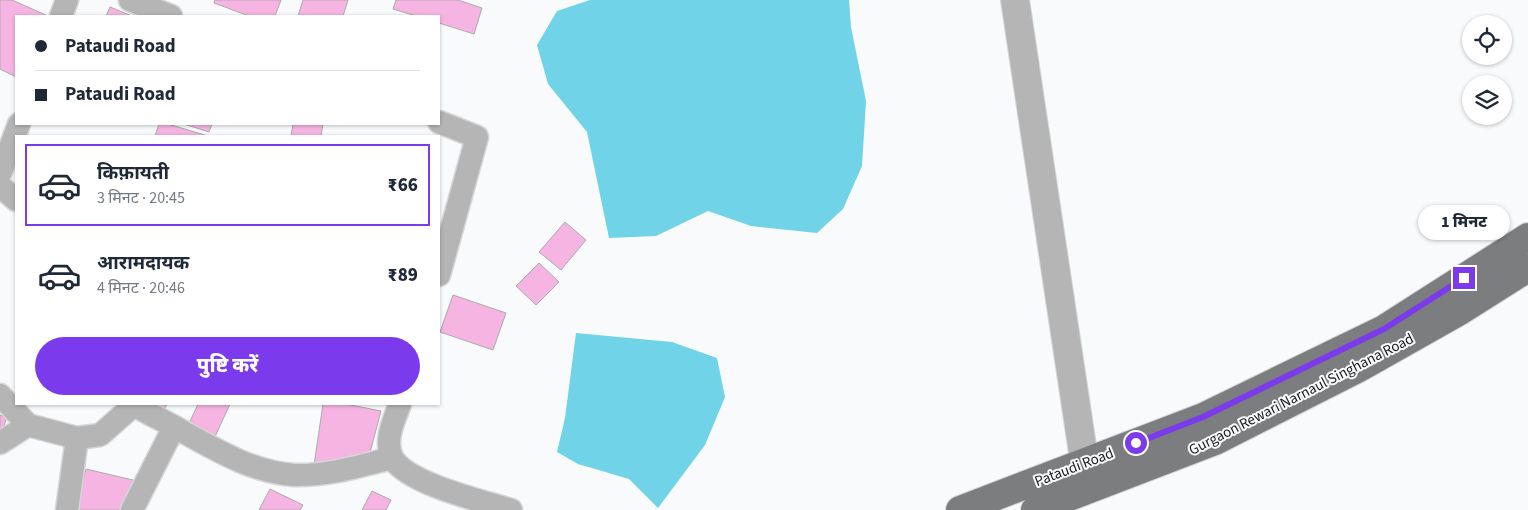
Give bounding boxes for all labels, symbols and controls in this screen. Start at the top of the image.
map controls [1462,15,1512,125]
button: locate [1462,15,1512,65]
text: Pataudi Road [65,33,176,60]
button: layers [1462,75,1512,125]
text: Pataudi Road [65,81,176,108]
text: किफ़ायती [97,160,169,187]
icon: car [37,163,82,208]
text: ₹66 [388,172,418,199]
text: 3 मिनट · 20:45 [97,187,185,209]
callout: 1 मिनट [1418,206,1510,240]
text: 1 मिनट [1441,211,1487,233]
text: आरामदायक [97,250,189,277]
icon: car [37,253,82,298]
text: ₹89 [388,262,418,289]
route end [1453,267,1475,289]
text: 4 मिनट · 20:46 [97,277,185,299]
street label: Gurgaon Rewari Narnaul Singhana Road [1185,328,1417,461]
button: पुष्टि करें [35,337,420,395]
route start [1125,432,1147,454]
street label: Pataudi Road [1032,443,1117,492]

